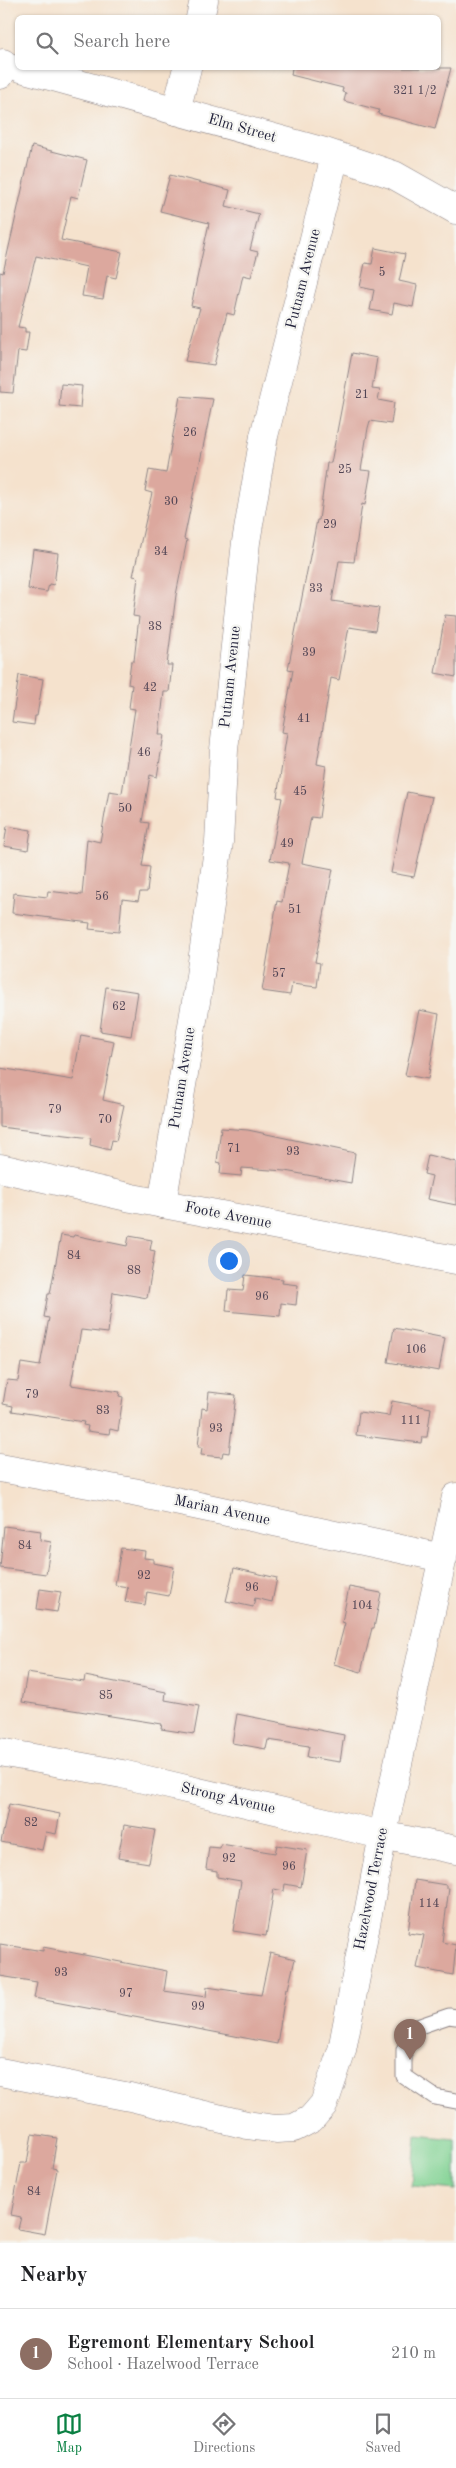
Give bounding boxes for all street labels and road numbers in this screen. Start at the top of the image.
street label: Elm Street [206,112,278,146]
street label: Putnam Avenue [284,227,324,331]
street label: Putnam Avenue [218,625,244,729]
street label: Putnam Avenue [168,1026,198,1130]
street label: Foote Avenue [183,1200,273,1232]
street label: Marian Avenue [173,1494,271,1528]
street label: Strong Avenue [179,1781,277,1817]
street label: Hazelwood Terrace [353,1826,391,1951]

